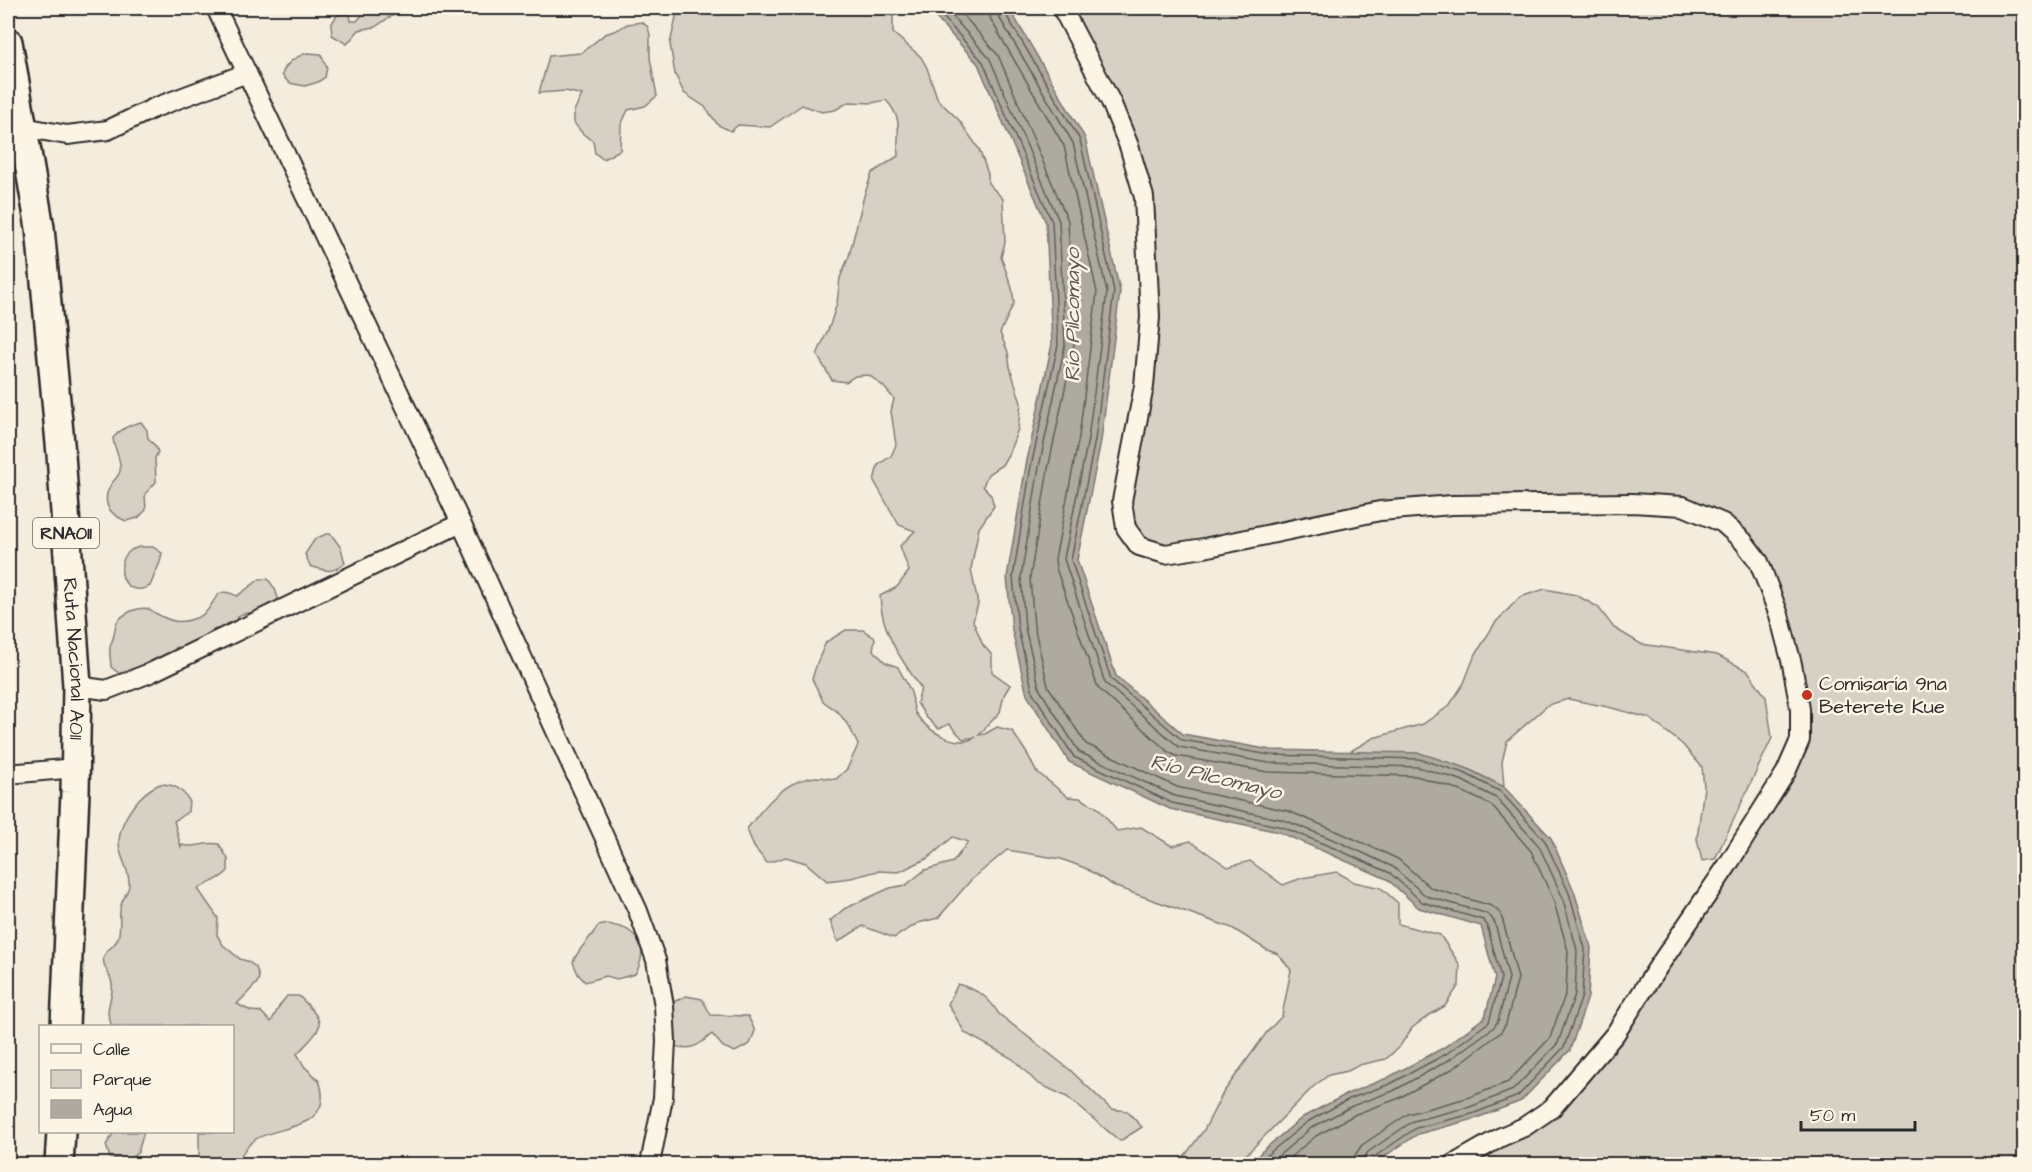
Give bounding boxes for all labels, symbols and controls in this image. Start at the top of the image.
water label: Río Pilcomayo [1058,246,1088,382]
road number: RNA011 [33,518,99,548]
street label: Ruta Nacional A011 [56,577,91,741]
place label: Comisaría 9na Beterete Kue [1819,670,1947,721]
marker: Comisaría 9na Beterete Kue [1800,688,1814,702]
water label: Río Pilcomayo [1147,747,1286,809]
legend [39,1025,234,1133]
text: Calle [93,1037,131,1062]
text: Parque [93,1067,152,1092]
scale bar [1801,1094,1915,1132]
text: Agua [93,1097,132,1123]
text: 50 m [1810,1103,1855,1128]

